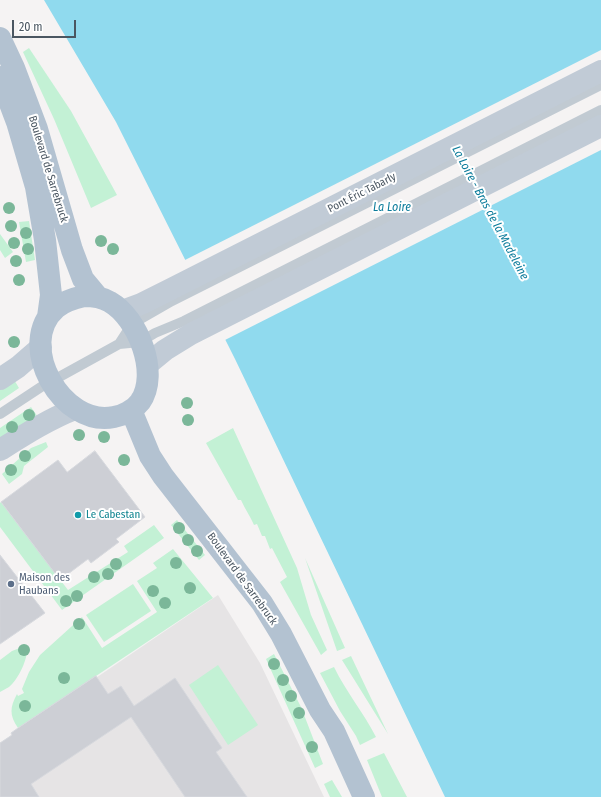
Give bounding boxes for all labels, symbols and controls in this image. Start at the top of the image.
scale bar [14,12,78,38]
text: 20 m [19,20,43,34]
street label: Boulevard de Sarrebruck [25,114,71,224]
water label: La Loire - Bras de la Madeleine [449,144,531,282]
street label: Pont Éric Tabarly [326,170,398,216]
water label: La Loire [373,201,411,215]
place label: Le Cabestan [86,508,140,522]
marker: Le Cabestan [73,510,83,520]
street label: Boulevard de Sarrebruck [204,530,280,628]
place label: Maison des Haubans [19,571,70,597]
marker: Maison des Haubans [6,579,16,589]

